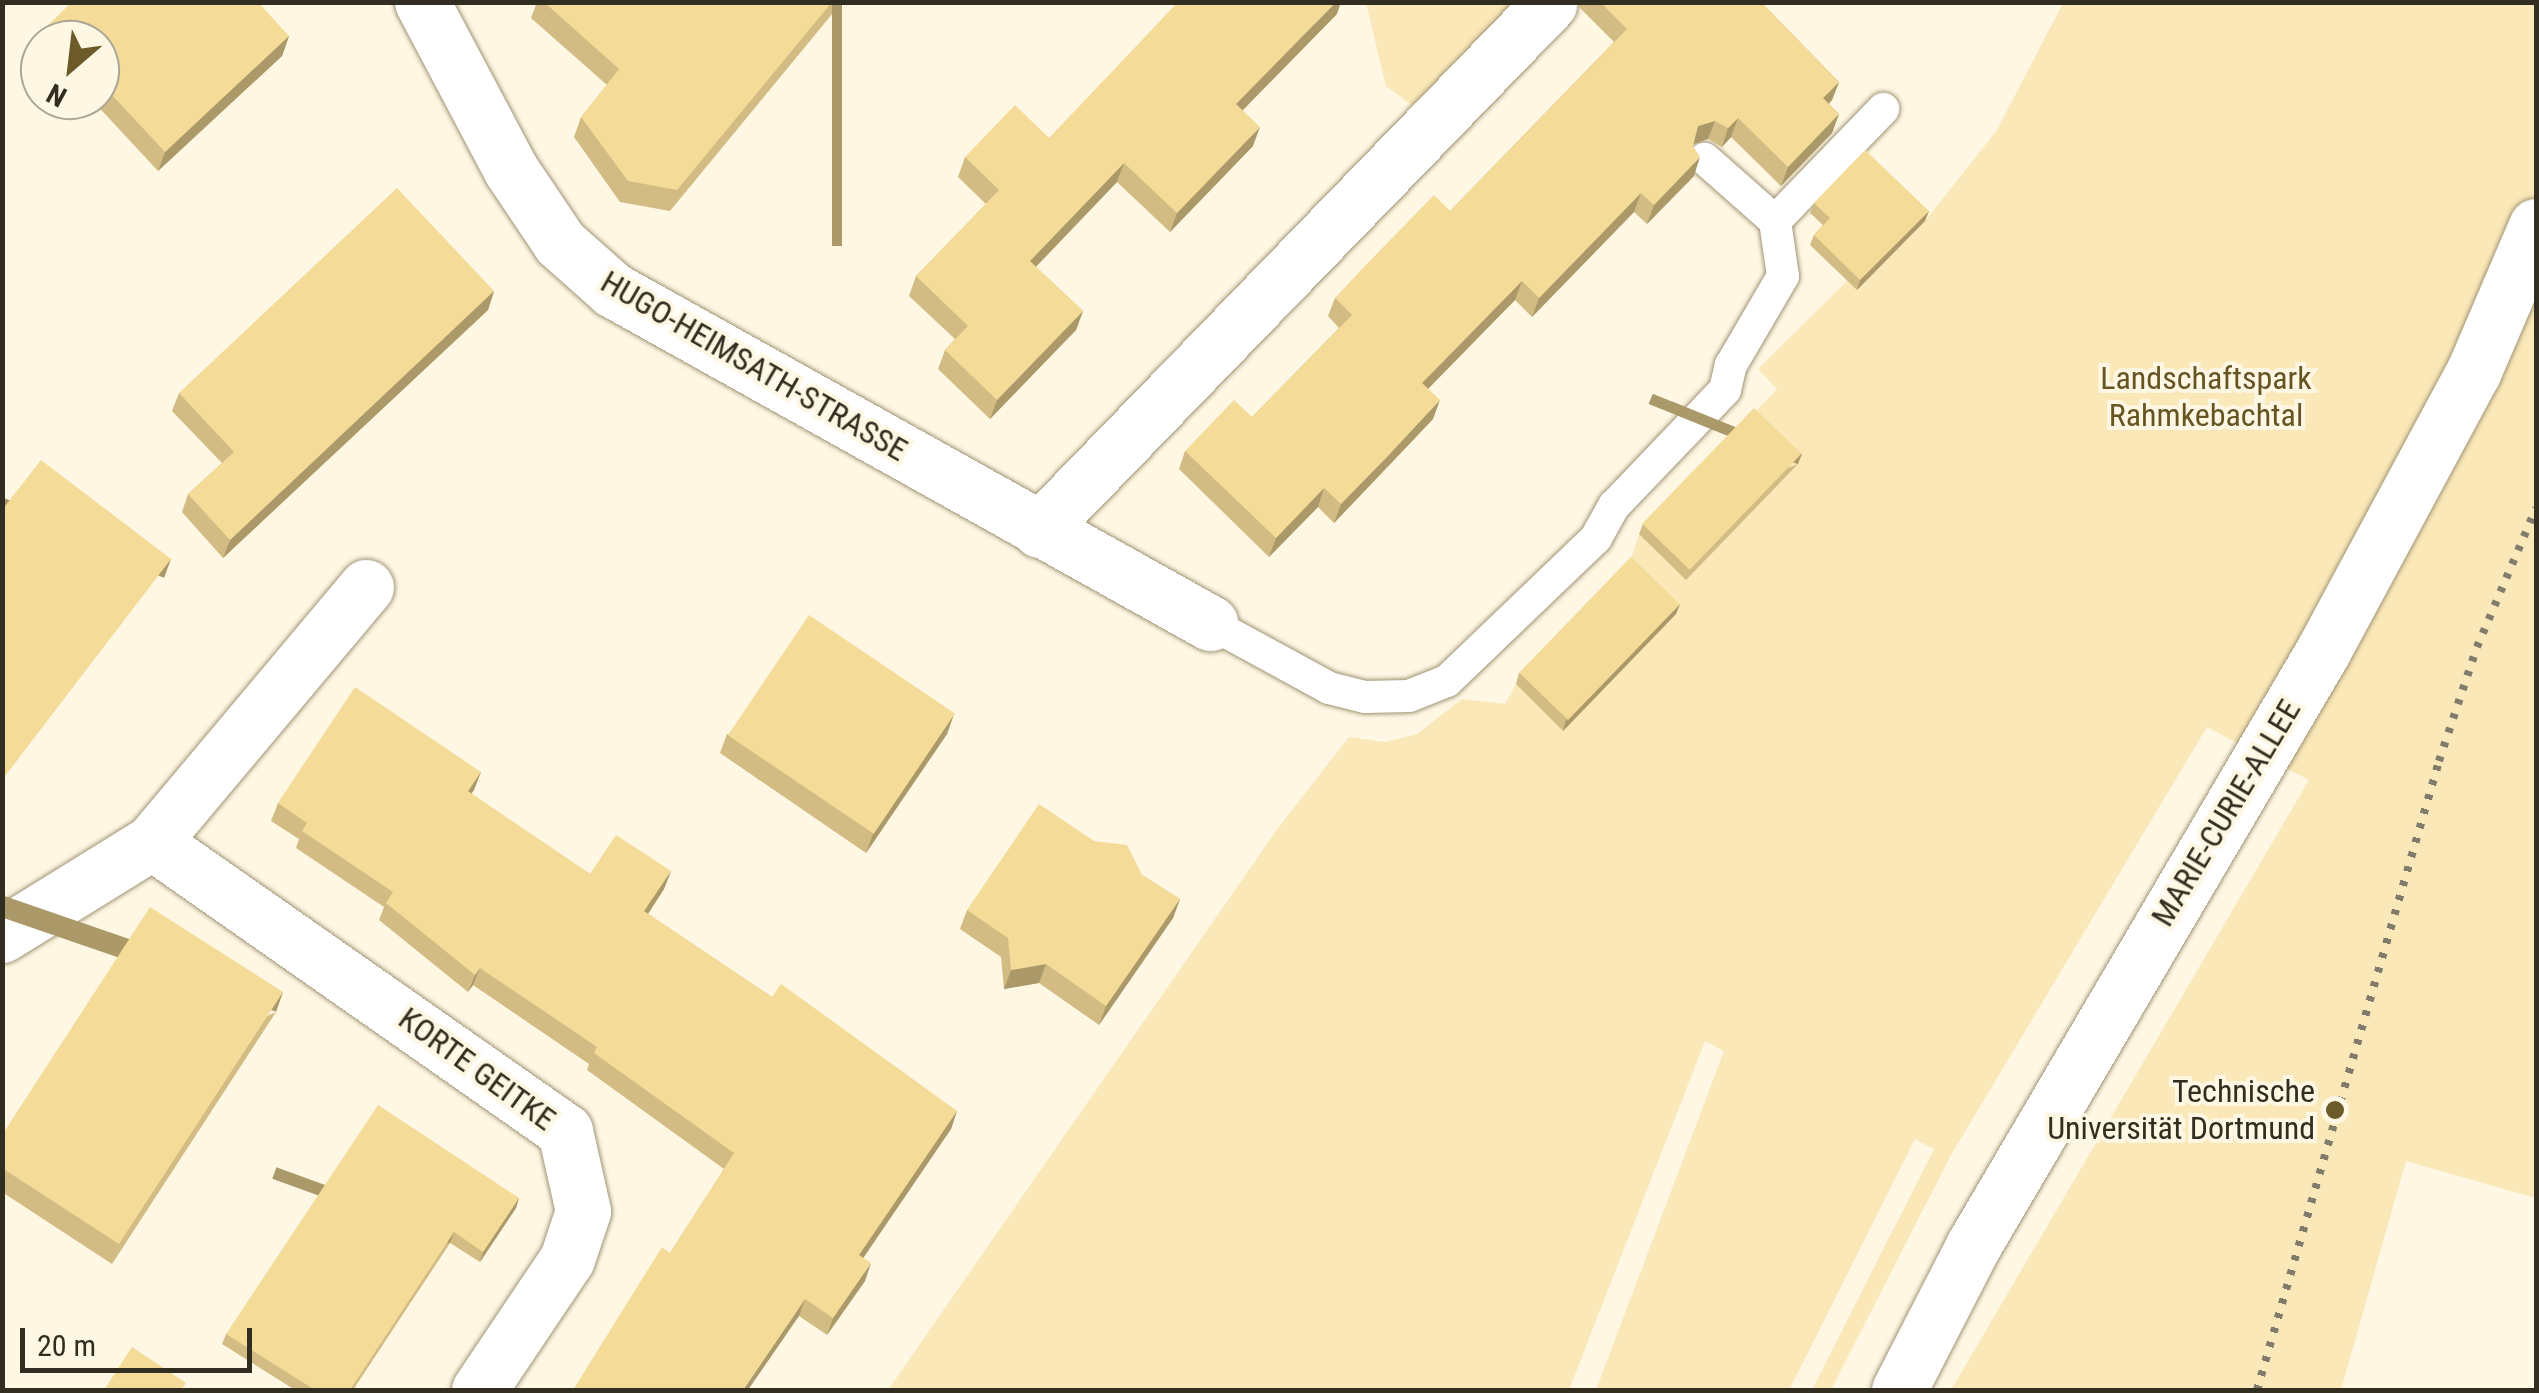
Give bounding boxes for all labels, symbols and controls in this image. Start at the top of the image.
north arrow [20,20,120,120]
text: N [41,77,72,114]
street label: HUGO-HEIMSATH-STRASSE [594,263,914,469]
park label: Landschaftspark Rahmkebachtal [2100,360,2312,435]
street label: MARIE-CURIE-ALLEE [2143,693,2309,933]
street label: KORTE GEITKE [391,999,563,1139]
place label: Technische Universität Dortmund [2047,1073,2315,1148]
marker: Technische Universität Dortmund [2324,1099,2346,1121]
scale bar [25,1308,258,1370]
text: 20 m [37,1328,96,1363]

